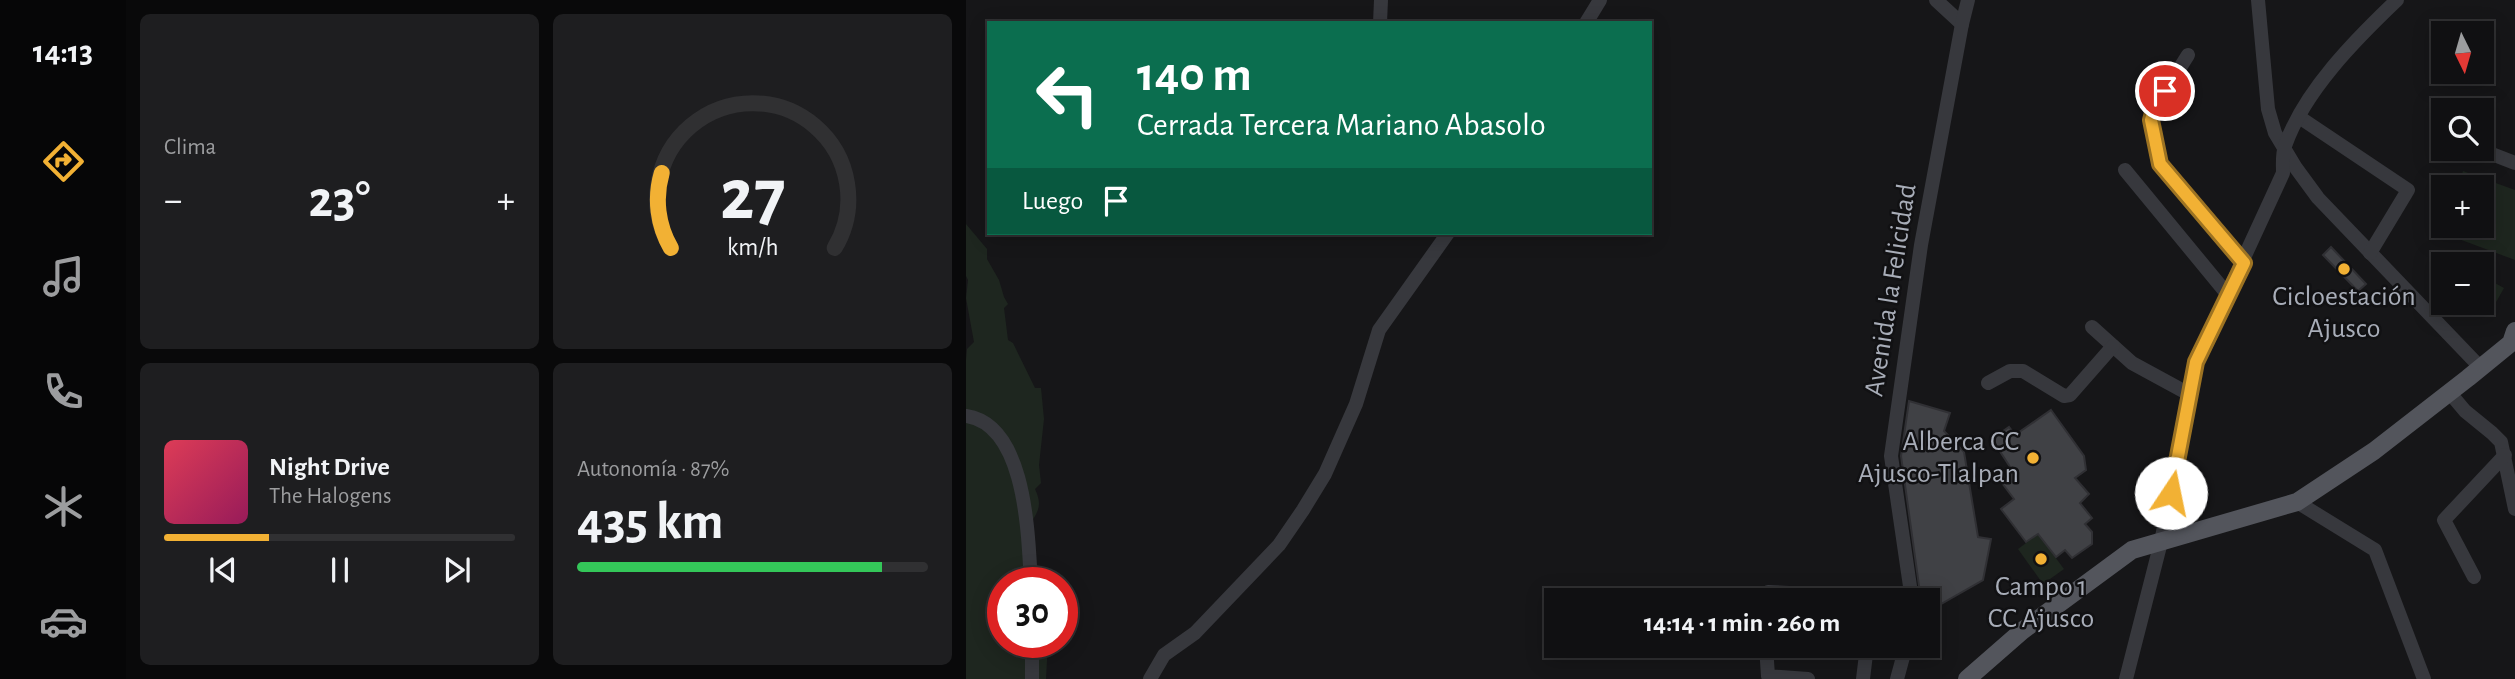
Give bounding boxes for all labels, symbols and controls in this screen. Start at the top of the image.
north arrow [2431,21,2494,84]
map controls [2431,21,2494,315]
text: 14:13 [33,36,93,68]
icon: left [1022,49,1113,140]
text: 140 m [1137,51,1252,100]
pin [2135,61,2195,121]
icon: arrive [2146,72,2184,110]
button: search [2431,98,2494,161]
text: Cerrada Tercera Mariano Abasolo [1137,109,1546,141]
text: Clima [164,136,216,159]
icon: directions [39,137,88,186]
text: 27 [720,160,785,233]
text: 23° [308,174,371,226]
button: + [2431,175,2494,238]
text: − [164,182,182,220]
text: + [497,182,515,220]
icon: arrive [1097,182,1135,220]
street label: Avenida la Felicidad [1860,182,1922,398]
text: Luego [1022,188,1083,214]
text: km/h [727,234,778,259]
icon: music [39,252,88,301]
button: − [2431,252,2494,315]
marker: Cicloestación Ajusco [2336,261,2352,277]
place label: Cicloestación Ajusco [2272,283,2416,343]
icon: phone [39,367,88,416]
place label: Alberca CC Ajusco-Tlalpan [1858,428,2019,488]
marker: Alberca CC Ajusco-Tlalpan [2025,450,2041,466]
text: Night Drive [269,454,390,480]
position arrow [2134,456,2208,530]
text: Autonomía · 87% [577,458,729,481]
icon: climate [39,482,88,531]
text: The Halogens [269,485,391,508]
text: 435 km [577,496,724,548]
icon: previous [204,551,242,589]
icon: pause [321,551,359,589]
icon: next [438,551,476,589]
marker: Campo 1 CC Ajusco [2033,551,2049,567]
speed limit sign: 30 [987,567,1078,658]
place label: Campo 1 CC Ajusco [1988,573,2094,633]
icon: car [39,597,88,646]
text: 14:14 · 1 min · 260 m [1644,610,1840,636]

